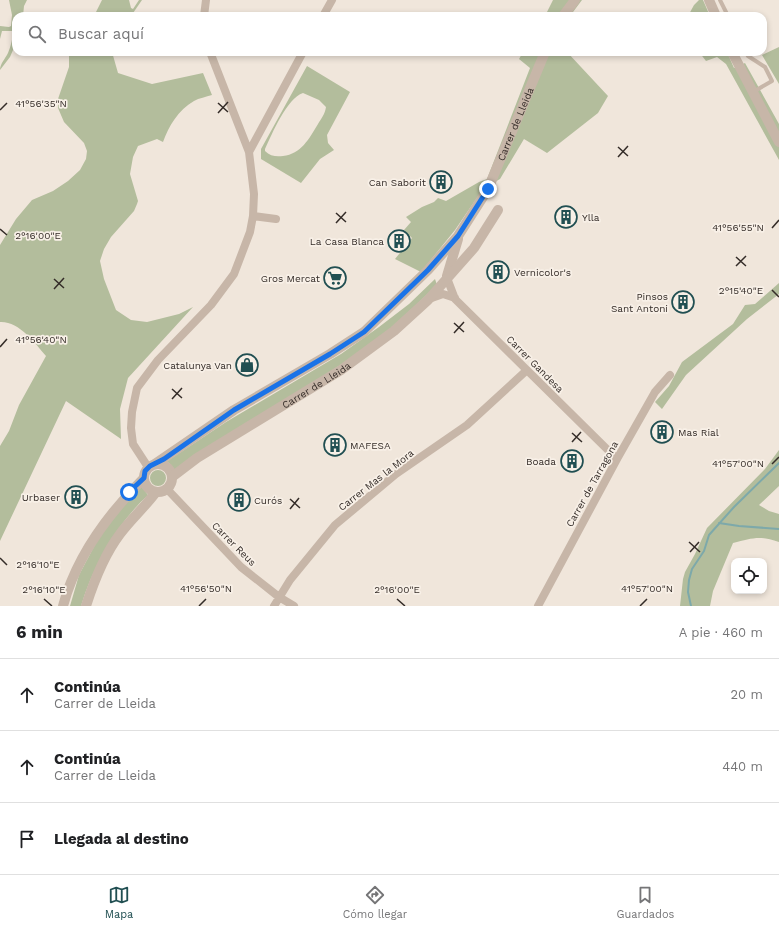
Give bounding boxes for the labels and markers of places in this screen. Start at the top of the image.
building icon: Can Saborit [428,169,454,195]
place label: Can Saborit [369,177,427,188]
building icon: Ylla [553,204,579,230]
place label: Ylla [582,212,600,223]
building icon: La Casa Blanca [386,228,412,254]
place label: La Casa Blanca [310,236,384,247]
building icon: Vernicolor's [485,259,511,285]
supermarket icon: Gros Mercat [322,265,348,291]
place label: Vernicolor's [514,267,571,278]
place label: Gros Mercat [261,273,321,284]
building icon: Pinsos Sant Antoni [670,289,696,315]
place label: Pinsos Sant Antoni [611,291,668,314]
shop icon: Catalunya Van [234,352,260,378]
place label: Catalunya Van [163,360,232,371]
building icon: Mas Rial [649,419,675,445]
place label: Mas Rial [678,427,719,438]
building icon: MAFESA [322,432,348,458]
place label: MAFESA [350,440,391,451]
building icon: Boada [559,448,585,474]
place label: Boada [526,456,556,467]
building icon: Urbaser [63,484,89,510]
building icon: Curós [226,487,252,513]
place label: Urbaser [22,492,60,503]
place label: Curós [254,495,282,506]

